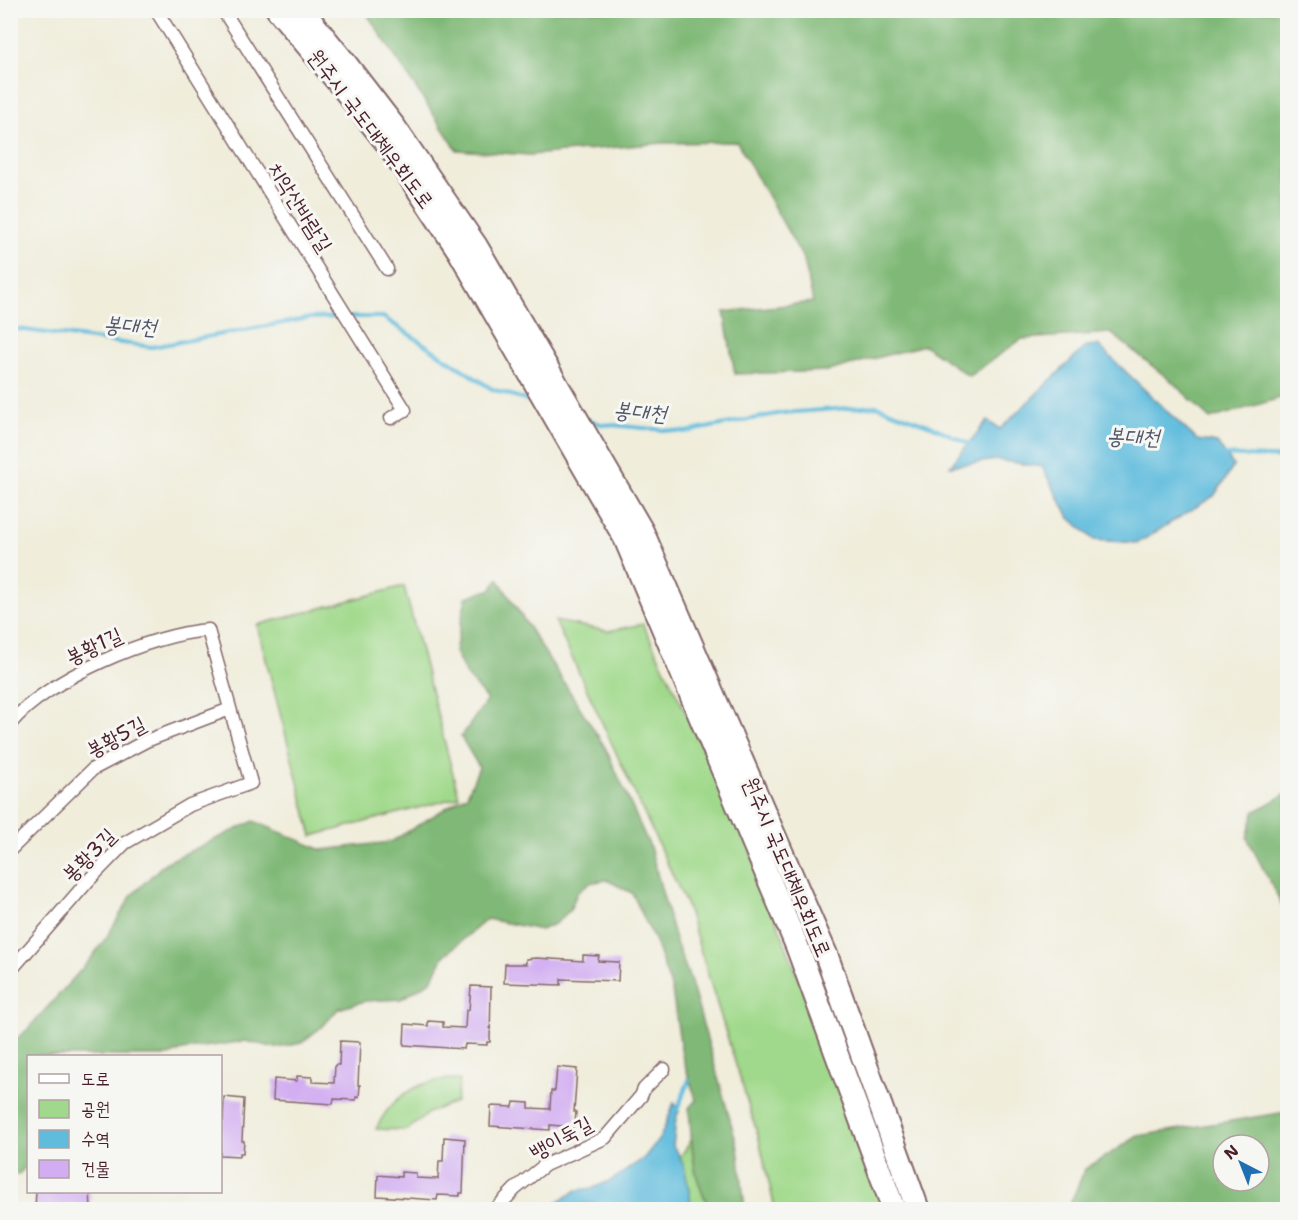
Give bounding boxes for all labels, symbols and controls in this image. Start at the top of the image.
street label: 원주시 국도대체우회도로 [302,43,440,215]
street label: 치악산바람길 [261,157,339,257]
water label: 봉대천 [102,309,160,342]
water label: 봉대천 [612,395,670,428]
water label: 봉대천 [1106,421,1162,452]
street label: 봉황1길 [61,621,127,671]
street label: 봉황5길 [81,710,151,764]
street label: 원주시 국도대체우회도로 [736,773,838,961]
street label: 봉황3길 [56,822,122,888]
legend [27,1055,222,1193]
text: 도로 [81,1067,110,1091]
text: 공원 [81,1097,110,1121]
street label: 뱅이둑길 [525,1109,597,1167]
text: 수역 [81,1127,110,1151]
north arrow [1211,1133,1271,1193]
text: N [1220,1140,1243,1164]
text: 건물 [81,1157,110,1181]

